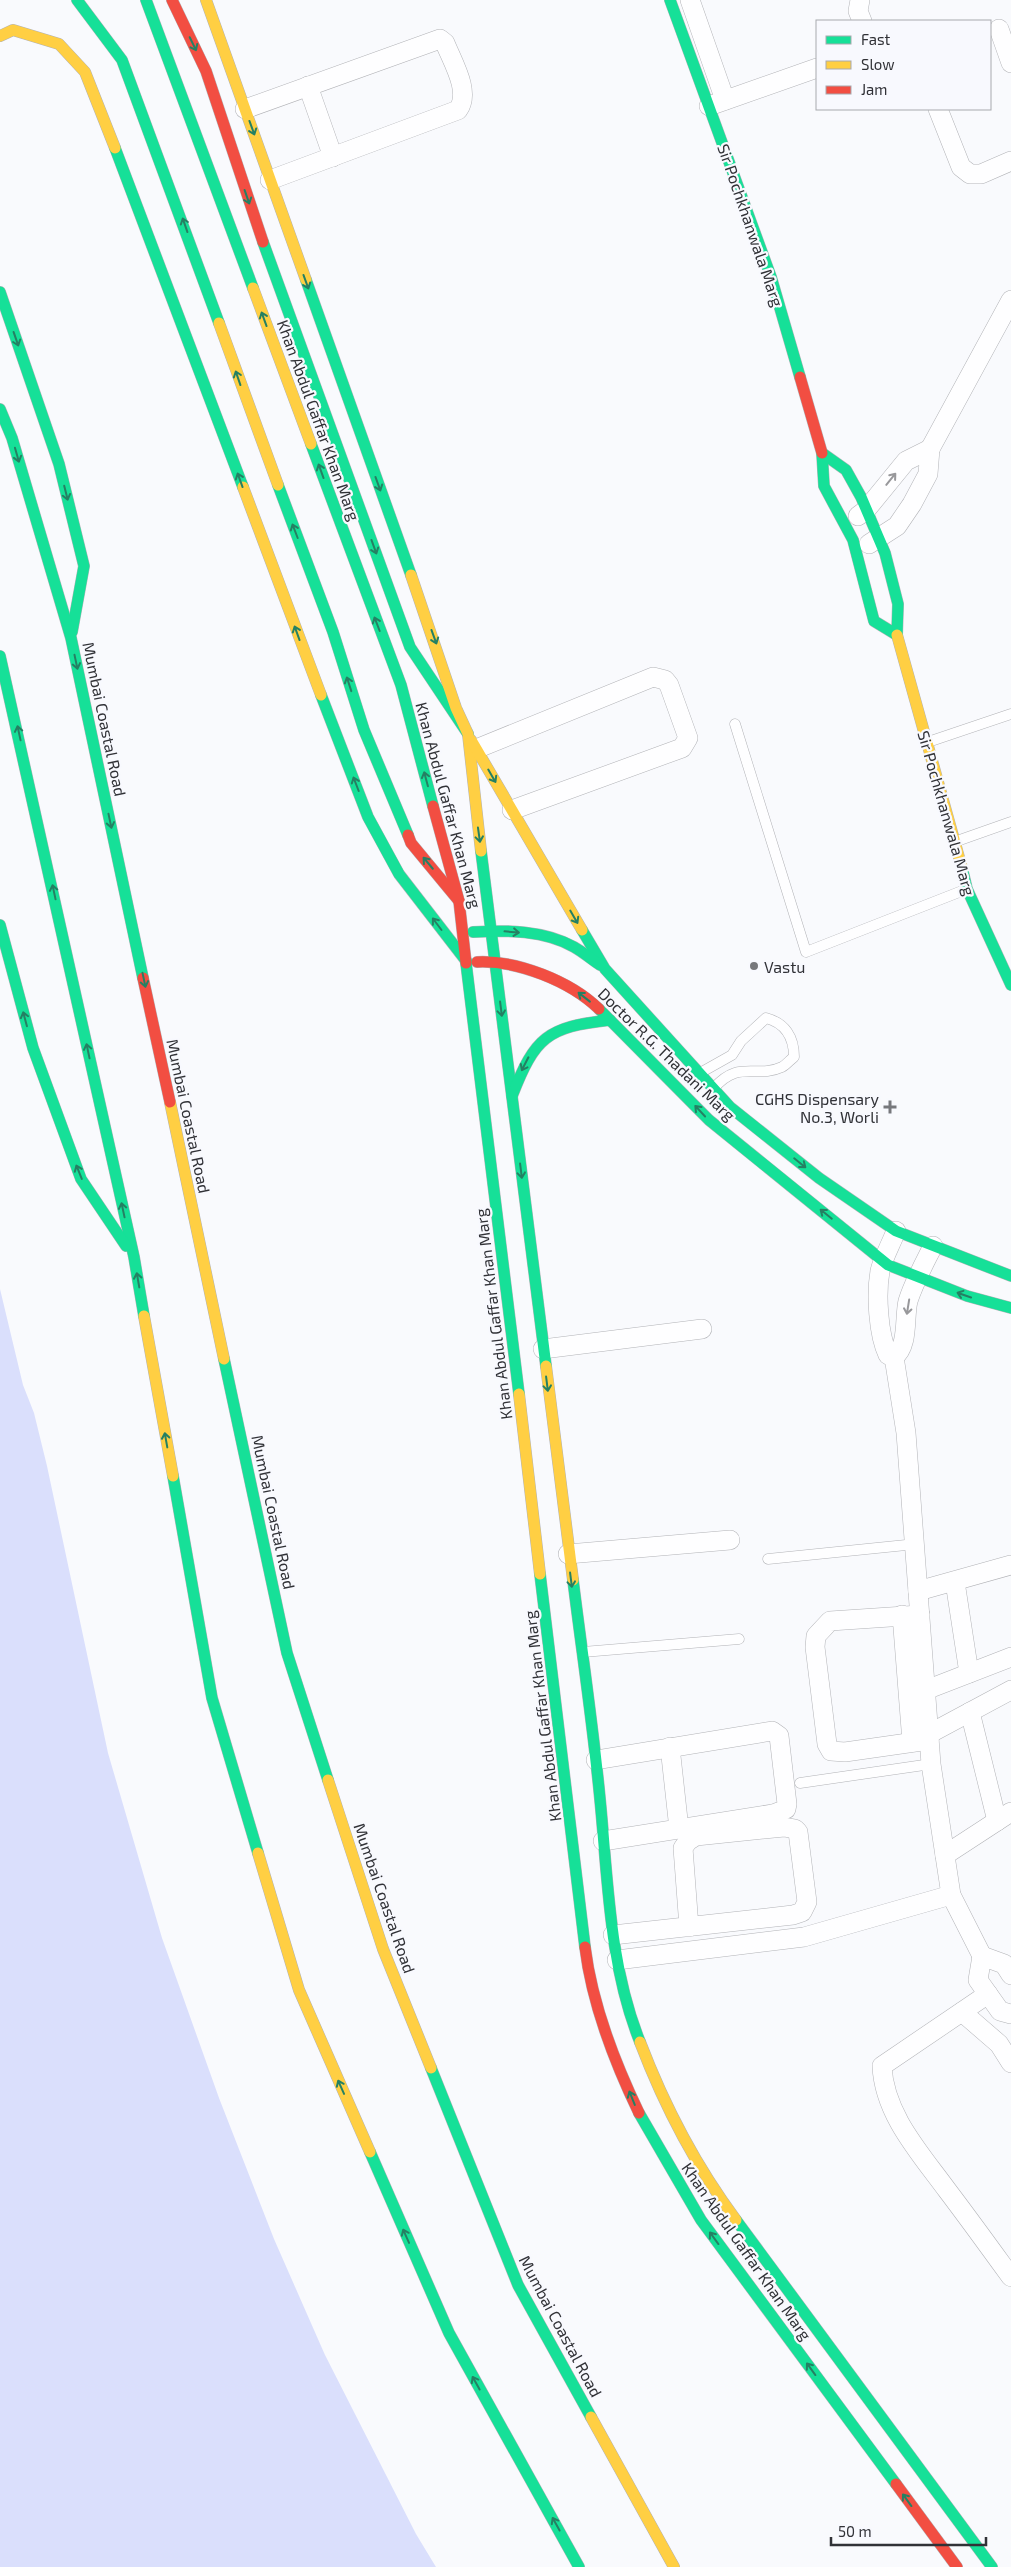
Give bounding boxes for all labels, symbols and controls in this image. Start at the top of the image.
legend [816,20,991,110]
text: Fast [861,30,891,48]
one-way arrow [189,36,199,51]
text: Slow [861,55,895,73]
text: Jam [861,80,887,98]
one-way arrow [248,120,257,136]
street label: Sir Pochkhanwala Marg [714,141,788,309]
one-way arrow [243,189,253,205]
one-way arrow [180,218,189,233]
one-way arrow [302,273,311,289]
one-way arrow [259,312,268,327]
street label: Khan Abdul Gaffar Khan Marg [274,317,364,523]
one-way arrow [12,330,21,346]
one-way arrow [233,371,242,387]
one-way arrow [13,447,23,463]
one-way arrow [316,464,325,480]
one-way arrow [235,473,244,489]
one-way arrow [886,473,897,486]
one-way arrow [374,476,383,491]
one-way arrow [62,485,71,501]
one-way arrow [290,523,299,539]
one-way arrow [370,539,379,555]
one-way arrow [372,616,381,631]
one-way arrow [292,625,301,641]
one-way arrow [430,629,439,644]
street label: Mumbai Coastal Road [79,640,131,798]
one-way arrow [72,653,81,669]
one-way arrow [344,676,353,692]
street label: Khan Abdul Gaffar Khan Marg [412,700,486,910]
one-way arrow [14,726,23,742]
street label: Sir Pochkhanwala Marg [914,728,980,898]
one-way arrow [488,769,498,783]
one-way arrow [421,771,430,787]
one-way arrow [350,777,360,792]
one-way arrow [106,812,115,828]
one-way arrow [474,826,484,842]
one-way arrow [423,857,434,870]
one-way arrow [48,885,58,901]
one-way arrow [570,909,580,923]
one-way arrow [432,917,442,931]
one-way arrow [504,928,520,937]
place label: Vastu [764,957,805,976]
marker: Vastu [748,960,760,972]
one-way arrow [140,971,149,987]
street label: Doctor R.G. Thadani Marg [595,984,739,1124]
one-way arrow [578,992,591,1003]
one-way arrow [496,1001,506,1017]
one-way arrow [20,1012,29,1028]
street label: Mumbai Coastal Road [163,1037,215,1195]
one-way arrow [83,1043,93,1059]
one-way arrow [520,1056,529,1071]
place label: CGHS Dispensary No.3, Worli [755,1089,880,1126]
marker: CGHS Dispensary No.3, Worli [883,1100,897,1114]
one-way arrow [694,1104,706,1117]
one-way arrow [793,1158,806,1169]
one-way arrow [516,1162,526,1178]
one-way arrow [73,1165,82,1180]
one-way arrow [118,1202,127,1218]
street label: Khan Abdul Gaffar Khan Marg [471,1207,515,1421]
one-way arrow [819,1209,832,1220]
one-way arrow [132,1272,142,1288]
one-way arrow [957,1290,972,1299]
one-way arrow [903,1299,913,1315]
one-way arrow [542,1376,552,1392]
one-way arrow [161,1432,171,1448]
street label: Mumbai Coastal Road [248,1433,300,1591]
one-way arrow [567,1572,577,1588]
street label: Khan Abdul Gaffar Khan Marg [520,1609,564,1823]
street label: Mumbai Coastal Road [350,1820,420,1976]
one-way arrow [336,2080,346,2095]
one-way arrow [627,2091,636,2106]
street label: Khan Abdul Gaffar Khan Marg [678,2159,816,2344]
one-way arrow [401,2229,411,2244]
one-way arrow [709,2232,720,2245]
street label: Mumbai Coastal Road [516,2252,606,2400]
one-way arrow [806,2362,816,2376]
one-way arrow [471,2376,481,2390]
one-way arrow [902,2493,912,2507]
scale bar [831,2514,986,2546]
one-way arrow [550,2518,560,2532]
text: 50 m [838,2522,872,2540]

